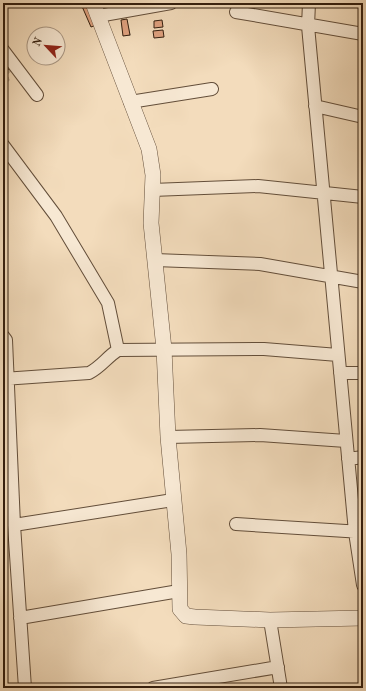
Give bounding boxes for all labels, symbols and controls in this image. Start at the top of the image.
north arrow [26,26,66,66]
text: N [32,36,45,48]

